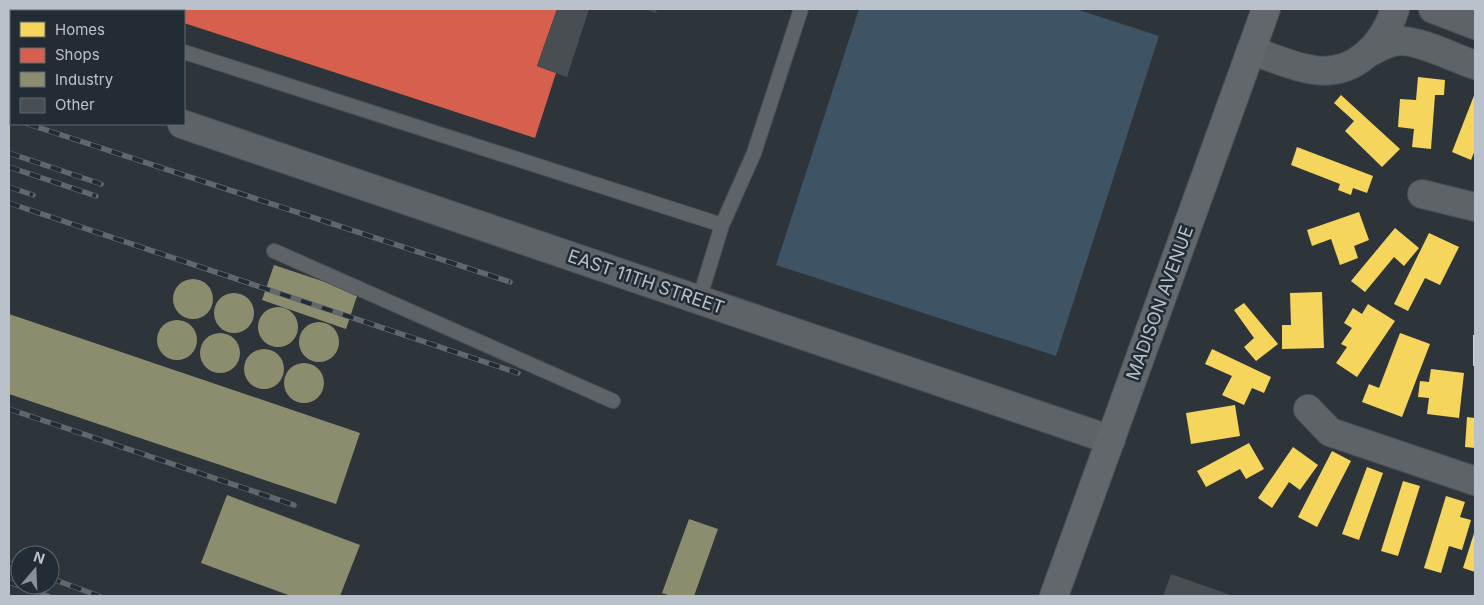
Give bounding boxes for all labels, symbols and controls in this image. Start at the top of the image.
legend [10,10,185,125]
text: Homes [55,20,105,39]
text: Shops [55,45,100,64]
text: Industry [55,70,114,89]
text: Other [55,95,95,114]
street label: MADISON AVENUE [1122,223,1197,383]
street label: EAST 11TH STREET [565,245,727,318]
north arrow [10,545,60,595]
text: N [32,547,47,567]

